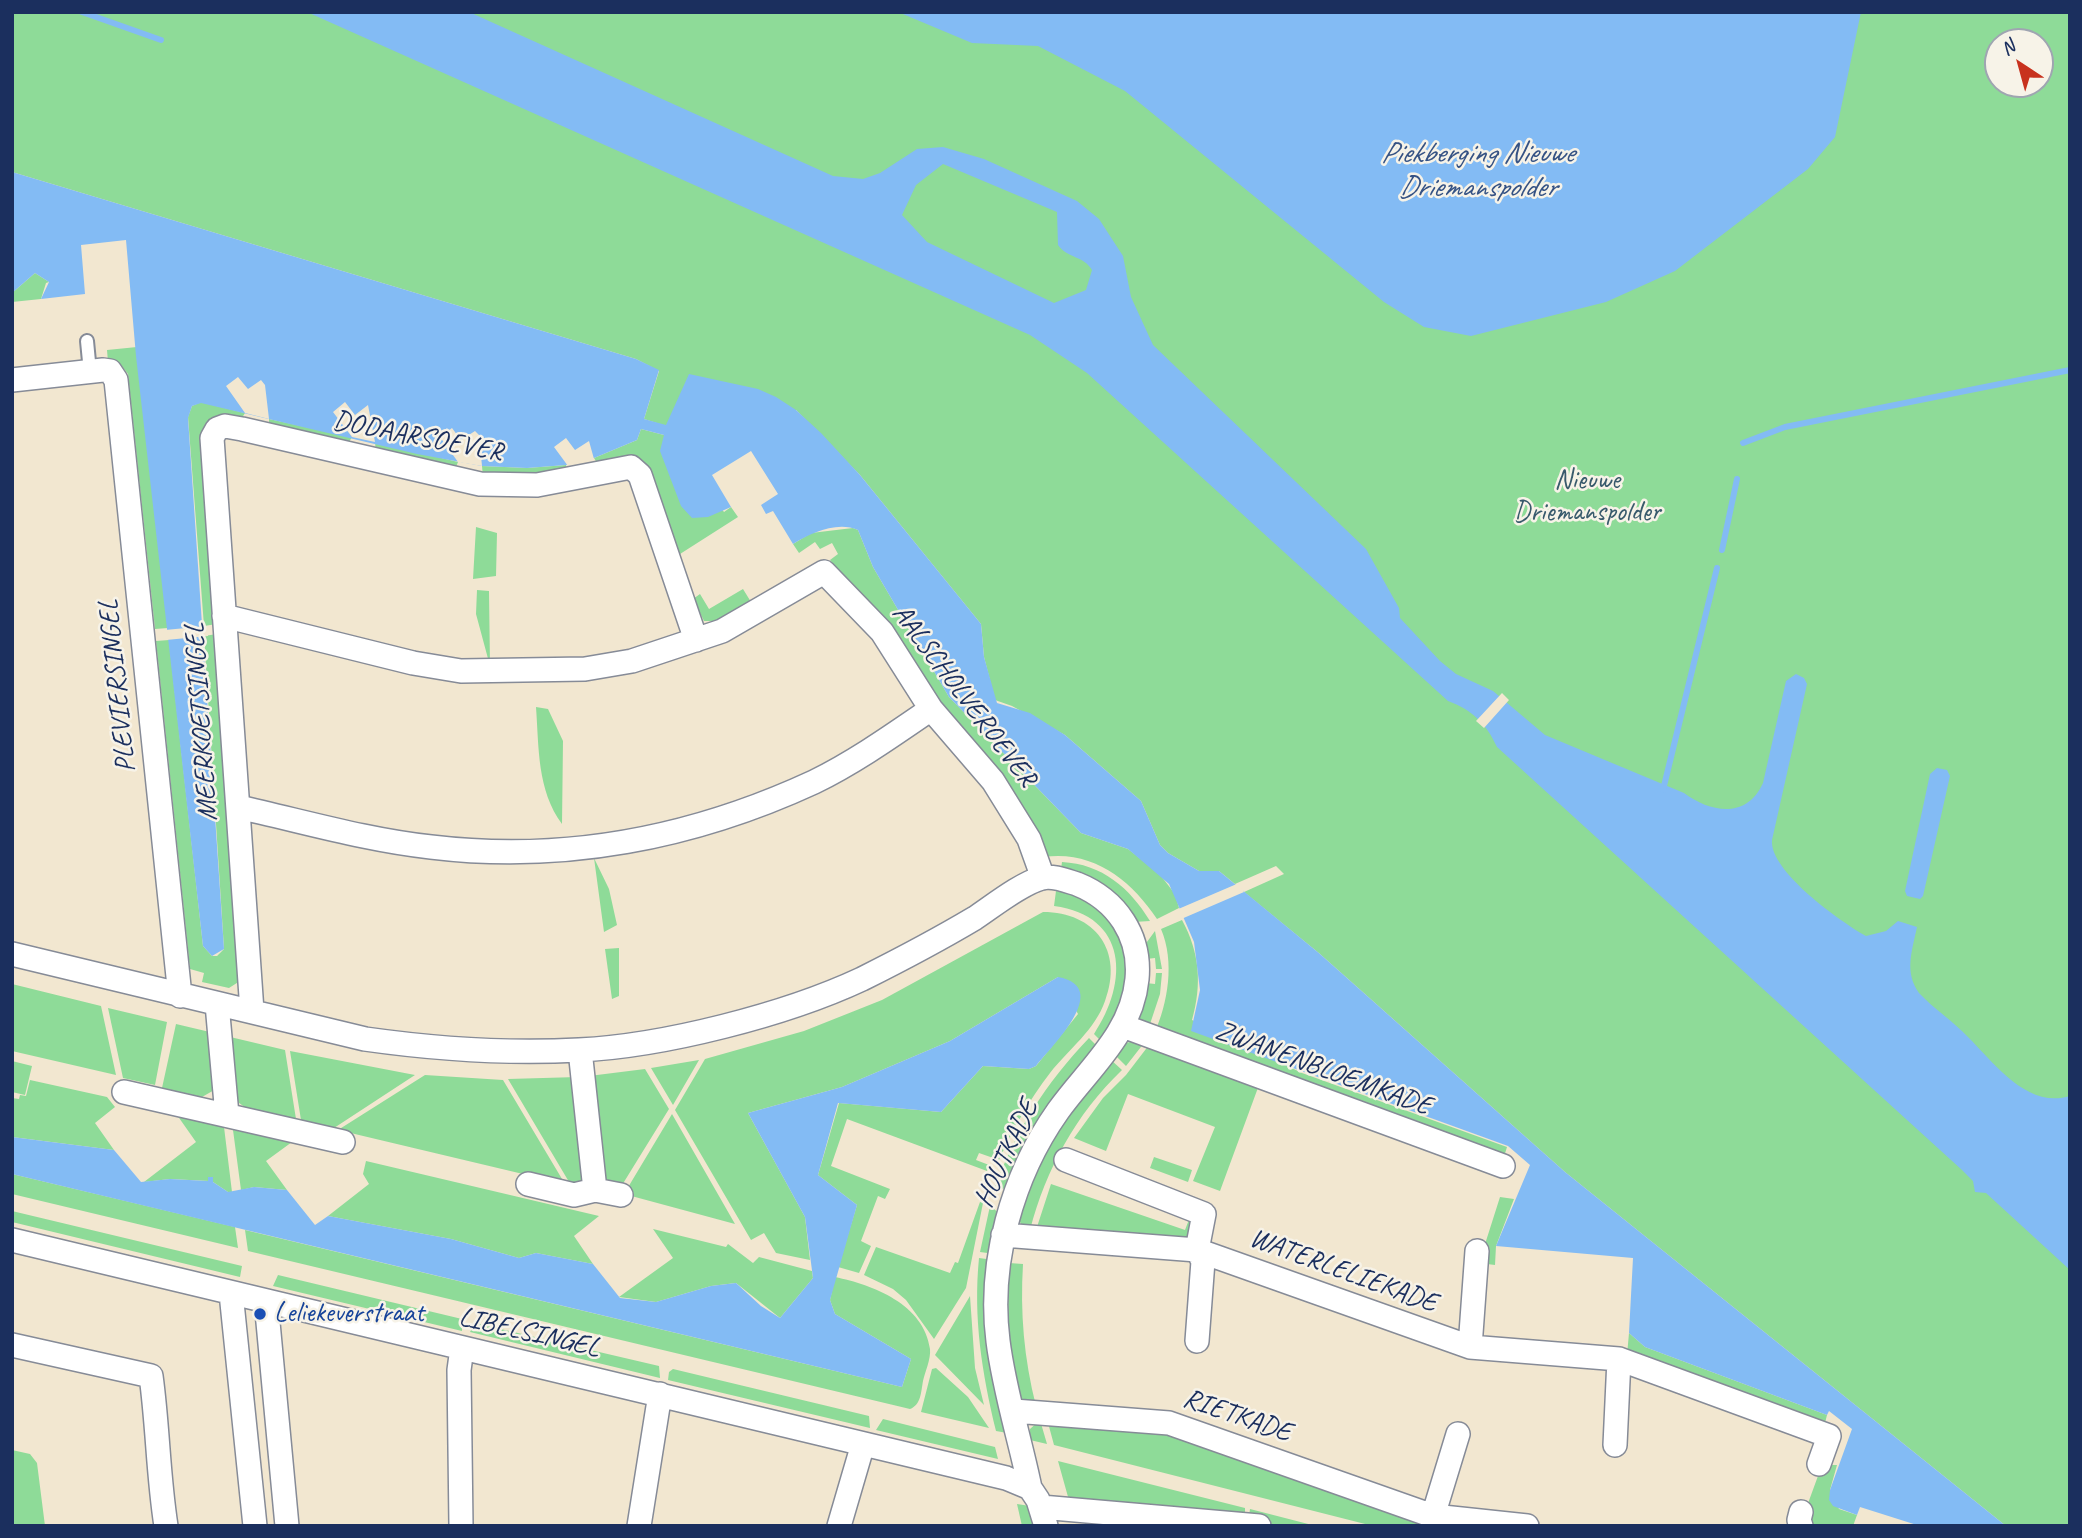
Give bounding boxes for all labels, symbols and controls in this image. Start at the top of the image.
north arrow [1984,28,2054,98]
text: N [1996,34,2020,61]
water label: Piekberging Nieuwe Driemanspolder [1381,136,1573,206]
street label: DODAARSOEVER [330,404,506,470]
park label: Nieuwe Driemanspolder [1513,464,1661,530]
street label: PLEVIERSINGEL [92,598,144,774]
street label: AALSCHOLVEROEVER [884,598,1044,794]
street label: MEERKOETSINGEL [178,622,226,822]
street label: ZWANENBLOEMKADE [1211,1014,1435,1124]
street label: HOUTKADE [968,1095,1046,1213]
street label: WATERLELIEKADE [1245,1222,1441,1320]
place label: Leliekeverstraat [274,1297,424,1331]
street label: LIBELSINGEL [456,1301,602,1365]
marker: Leliekeverstraat [252,1306,268,1322]
street label: RIETKADE [1179,1382,1295,1450]

